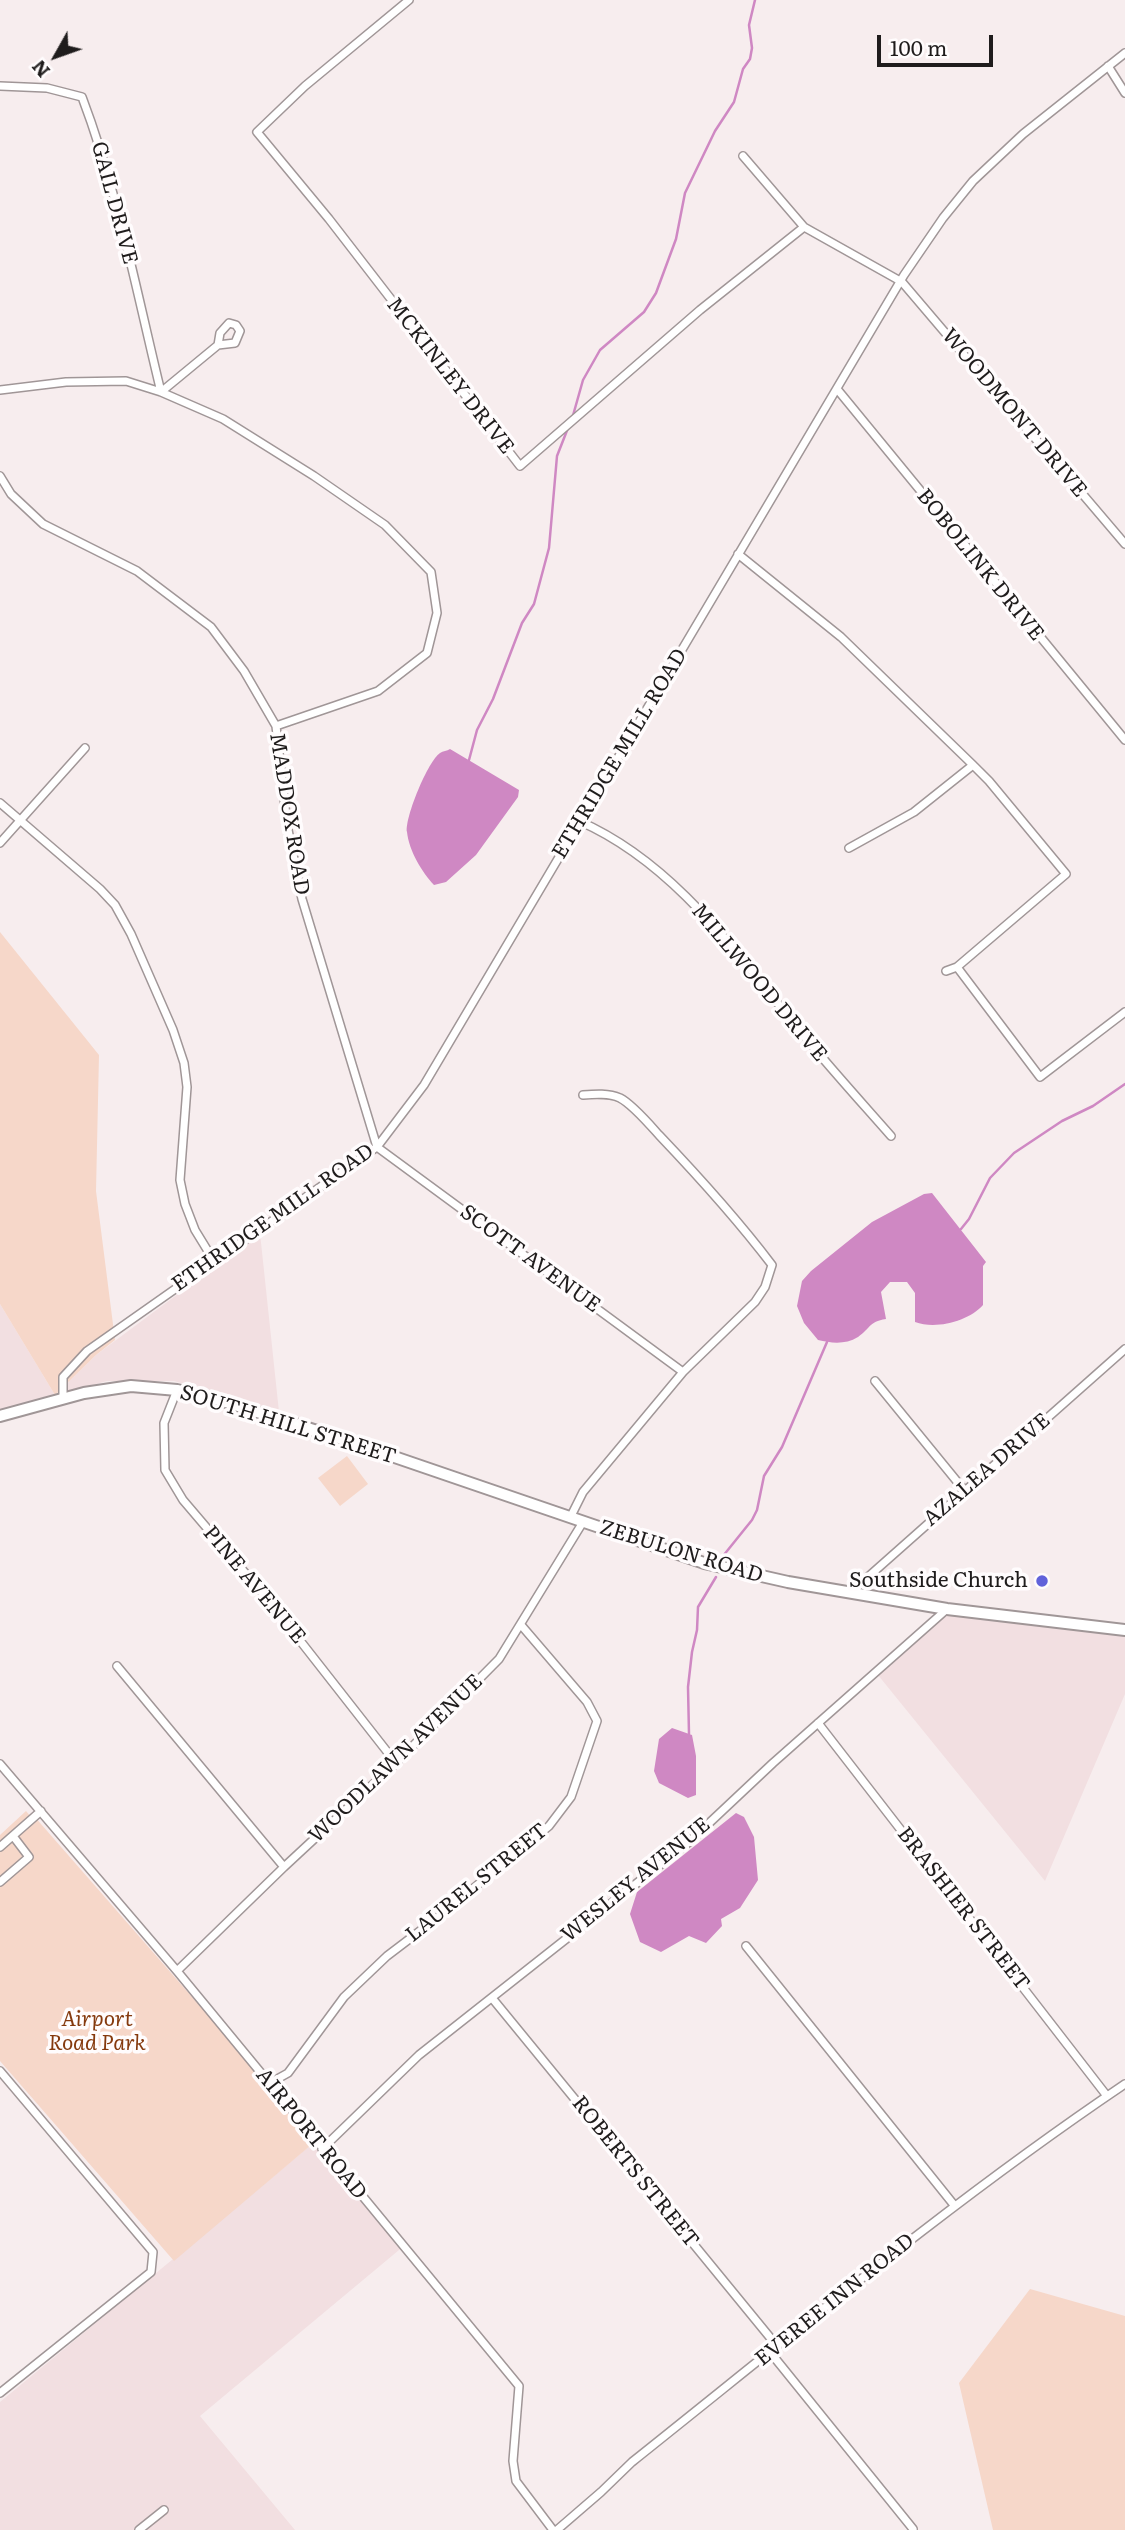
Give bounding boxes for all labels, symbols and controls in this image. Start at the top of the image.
north arrow [21,21,91,91]
scale bar [880,21,996,65]
text: 100 m [890,31,947,62]
text: N [24,54,56,85]
street label: GAIL DRIVE [86,139,142,267]
street label: MCKINLEY DRIVE [381,293,519,459]
street label: WOODMONT DRIVE [936,323,1092,503]
street label: BOBOLINK DRIVE [911,484,1049,646]
street label: ETHRIDGE MILL ROAD [547,644,693,864]
street label: MADDOX ROAD [264,731,314,897]
street label: MILLWOOD DRIVE [686,899,832,1067]
street label: ETHRIDGE MILL ROAD [167,1139,379,1297]
street label: SCOTT AVENUE [455,1200,605,1318]
street label: SOUTH HILL STREET [177,1380,399,1470]
street label: AZALEA DRIVE [918,1408,1056,1532]
street label: ZEBULON ROAD [596,1515,766,1589]
street label: PINE AVENUE [197,1521,311,1649]
place label: Southside Church [849,1568,1028,1594]
marker: Southside Church [1034,1573,1050,1589]
street label: WOODLAWN AVENUE [304,1669,488,1849]
street label: WESLEY AVENUE [556,1812,716,1948]
street label: LAUREL STREET [401,1818,553,1948]
street label: BRASHIER STREET [891,1822,1035,1996]
park label: Airport Road Park [48,2007,146,2057]
street label: AIRPORT ROAD [250,2063,372,2205]
street label: ROBERTS STREET [566,2091,704,2253]
street label: EVEREE INN ROAD [751,2228,919,2372]

